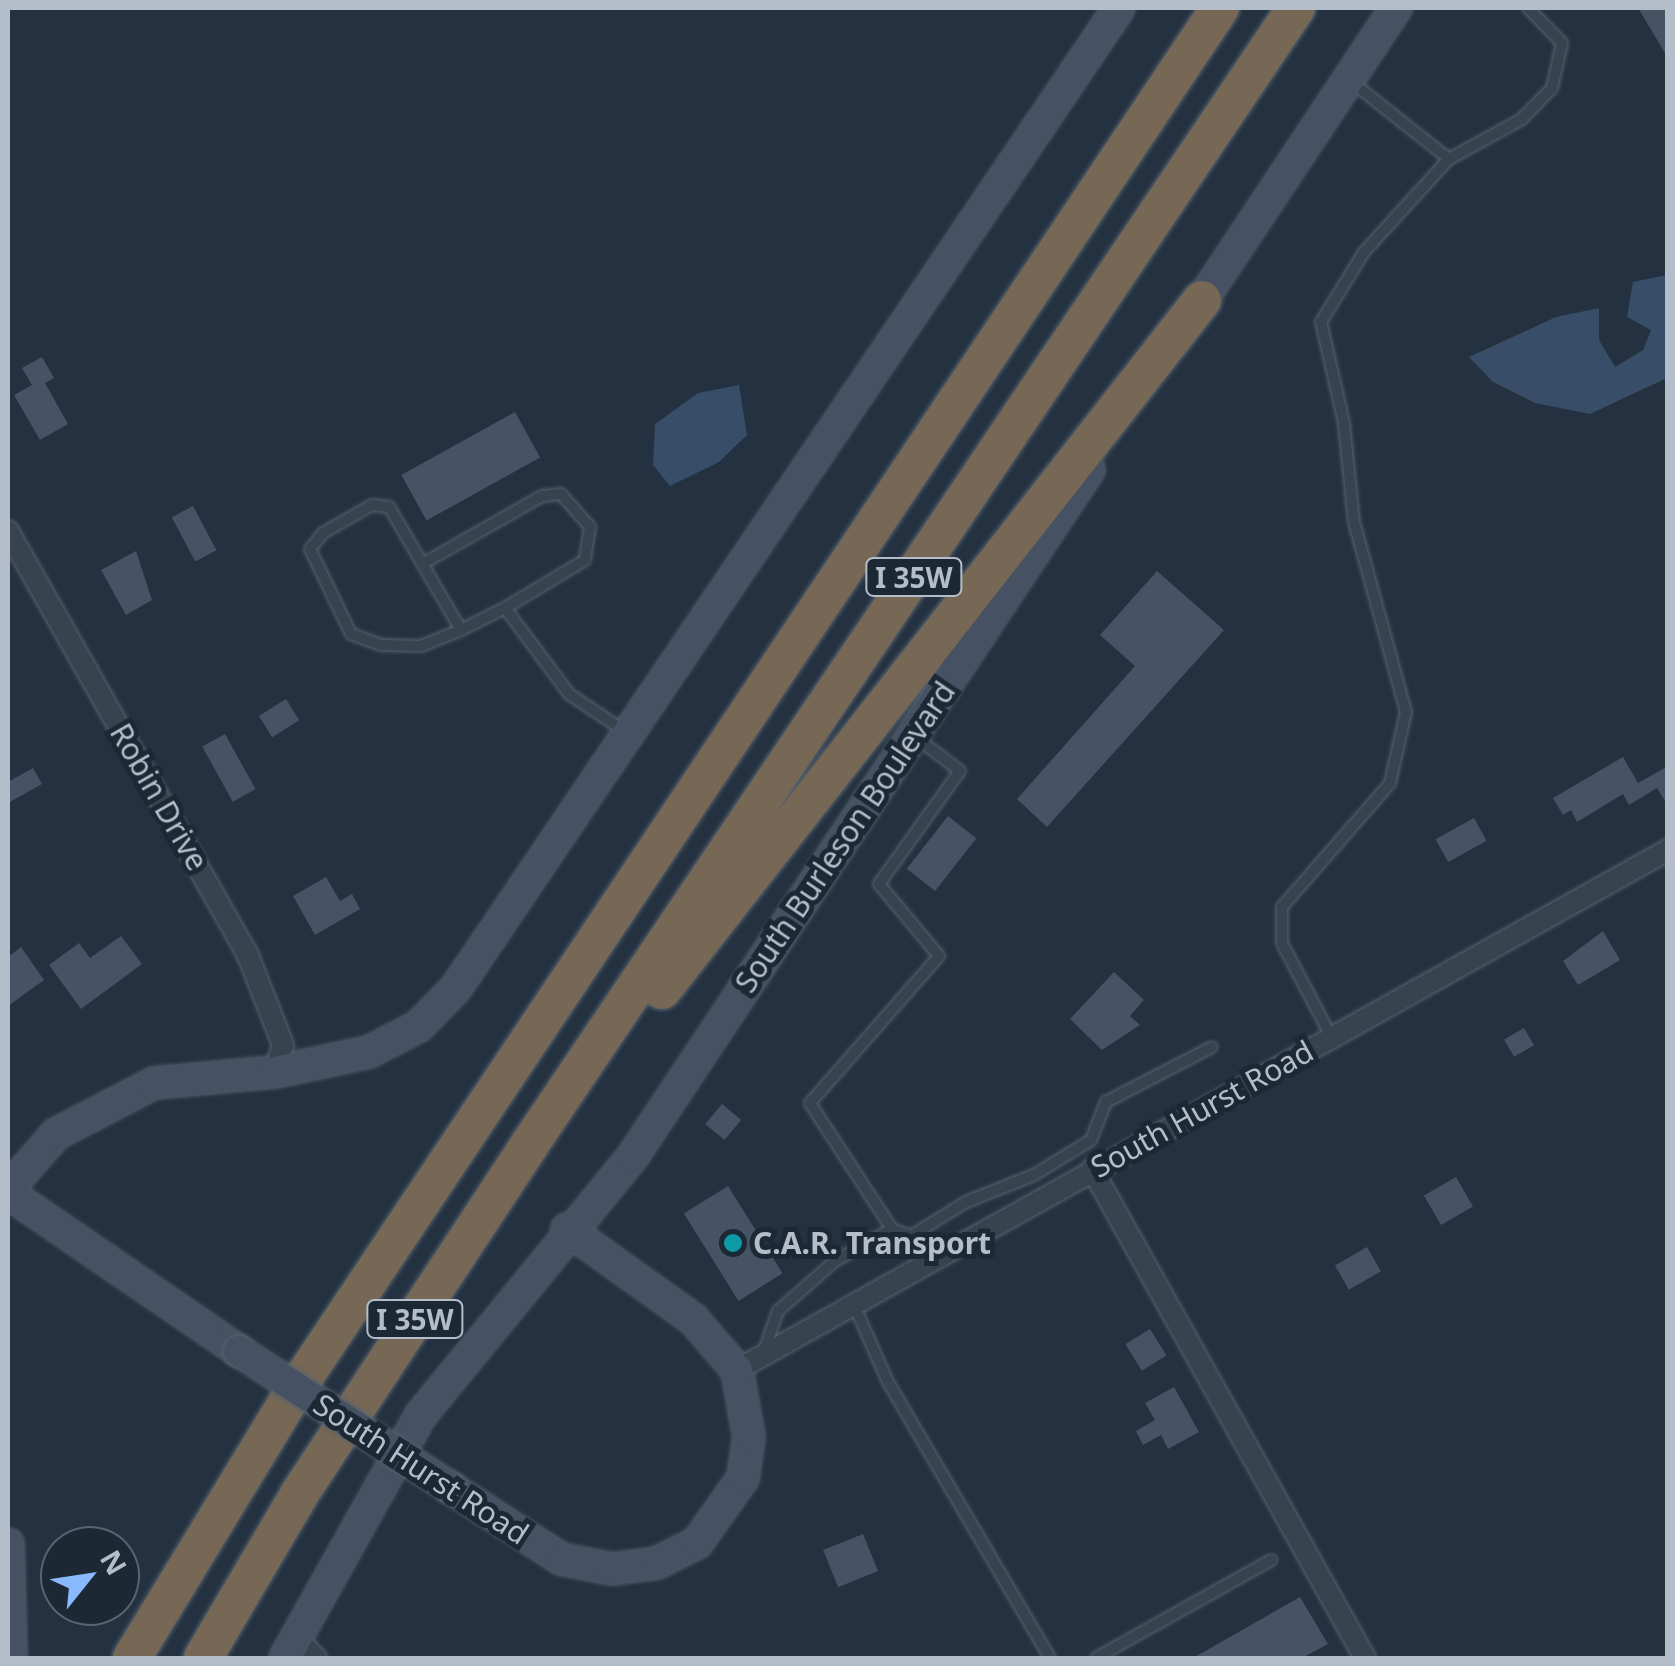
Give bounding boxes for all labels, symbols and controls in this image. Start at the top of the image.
road number: I 35W [864,554,964,600]
street label: South Burleson Boulevard [728,675,962,999]
street label: Robin Drive [103,717,215,877]
street label: South Hurst Road [1085,1033,1319,1185]
place label: C.A.R. Transport [753,1225,991,1261]
marker: C.A.R. Transport [722,1232,744,1254]
road number: I 35W [365,1296,465,1342]
street label: South Hurst Road [307,1386,535,1552]
north arrow [40,1526,140,1626]
text: N [92,1543,136,1581]

